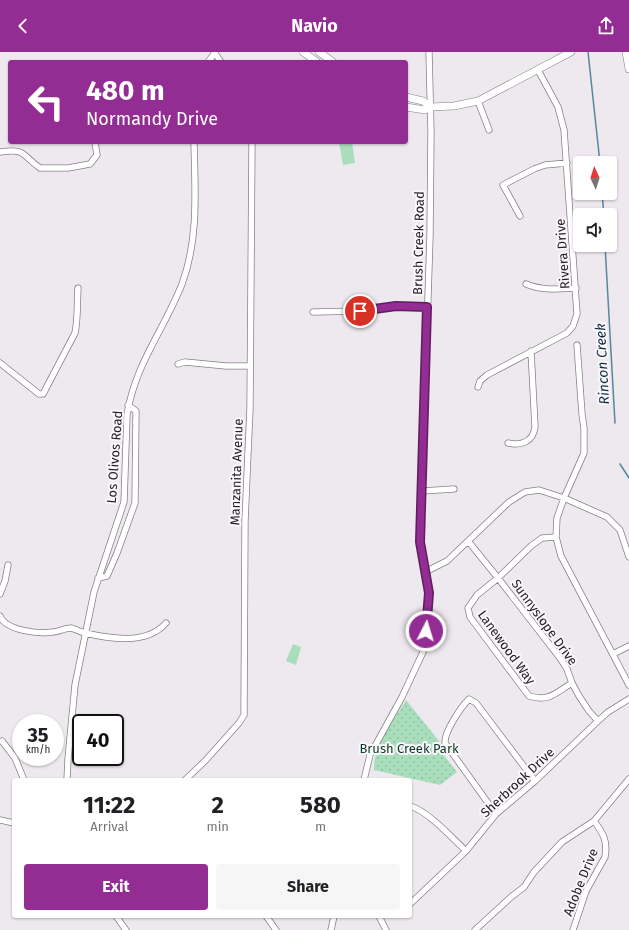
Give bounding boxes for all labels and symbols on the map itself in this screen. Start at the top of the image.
north arrow [573,156,617,200]
street label: Brush Creek Road [410,191,427,295]
street label: Rivera Drive [553,218,572,290]
pin [343,294,377,328]
water label: Rincon Creek [592,323,613,405]
street label: Los Olivos Road [104,410,125,504]
street label: Manzanita Avenue [227,418,246,526]
street label: Sunnyslope Drive [508,577,581,668]
street label: Lanewood Way [475,608,539,688]
position arrow [405,610,447,652]
speed limit sign: 40 [72,714,124,766]
park label: Brush Creek Park [359,741,459,756]
street label: Sherbrook Drive [478,745,557,820]
street label: Adobe Drive [560,846,601,918]

